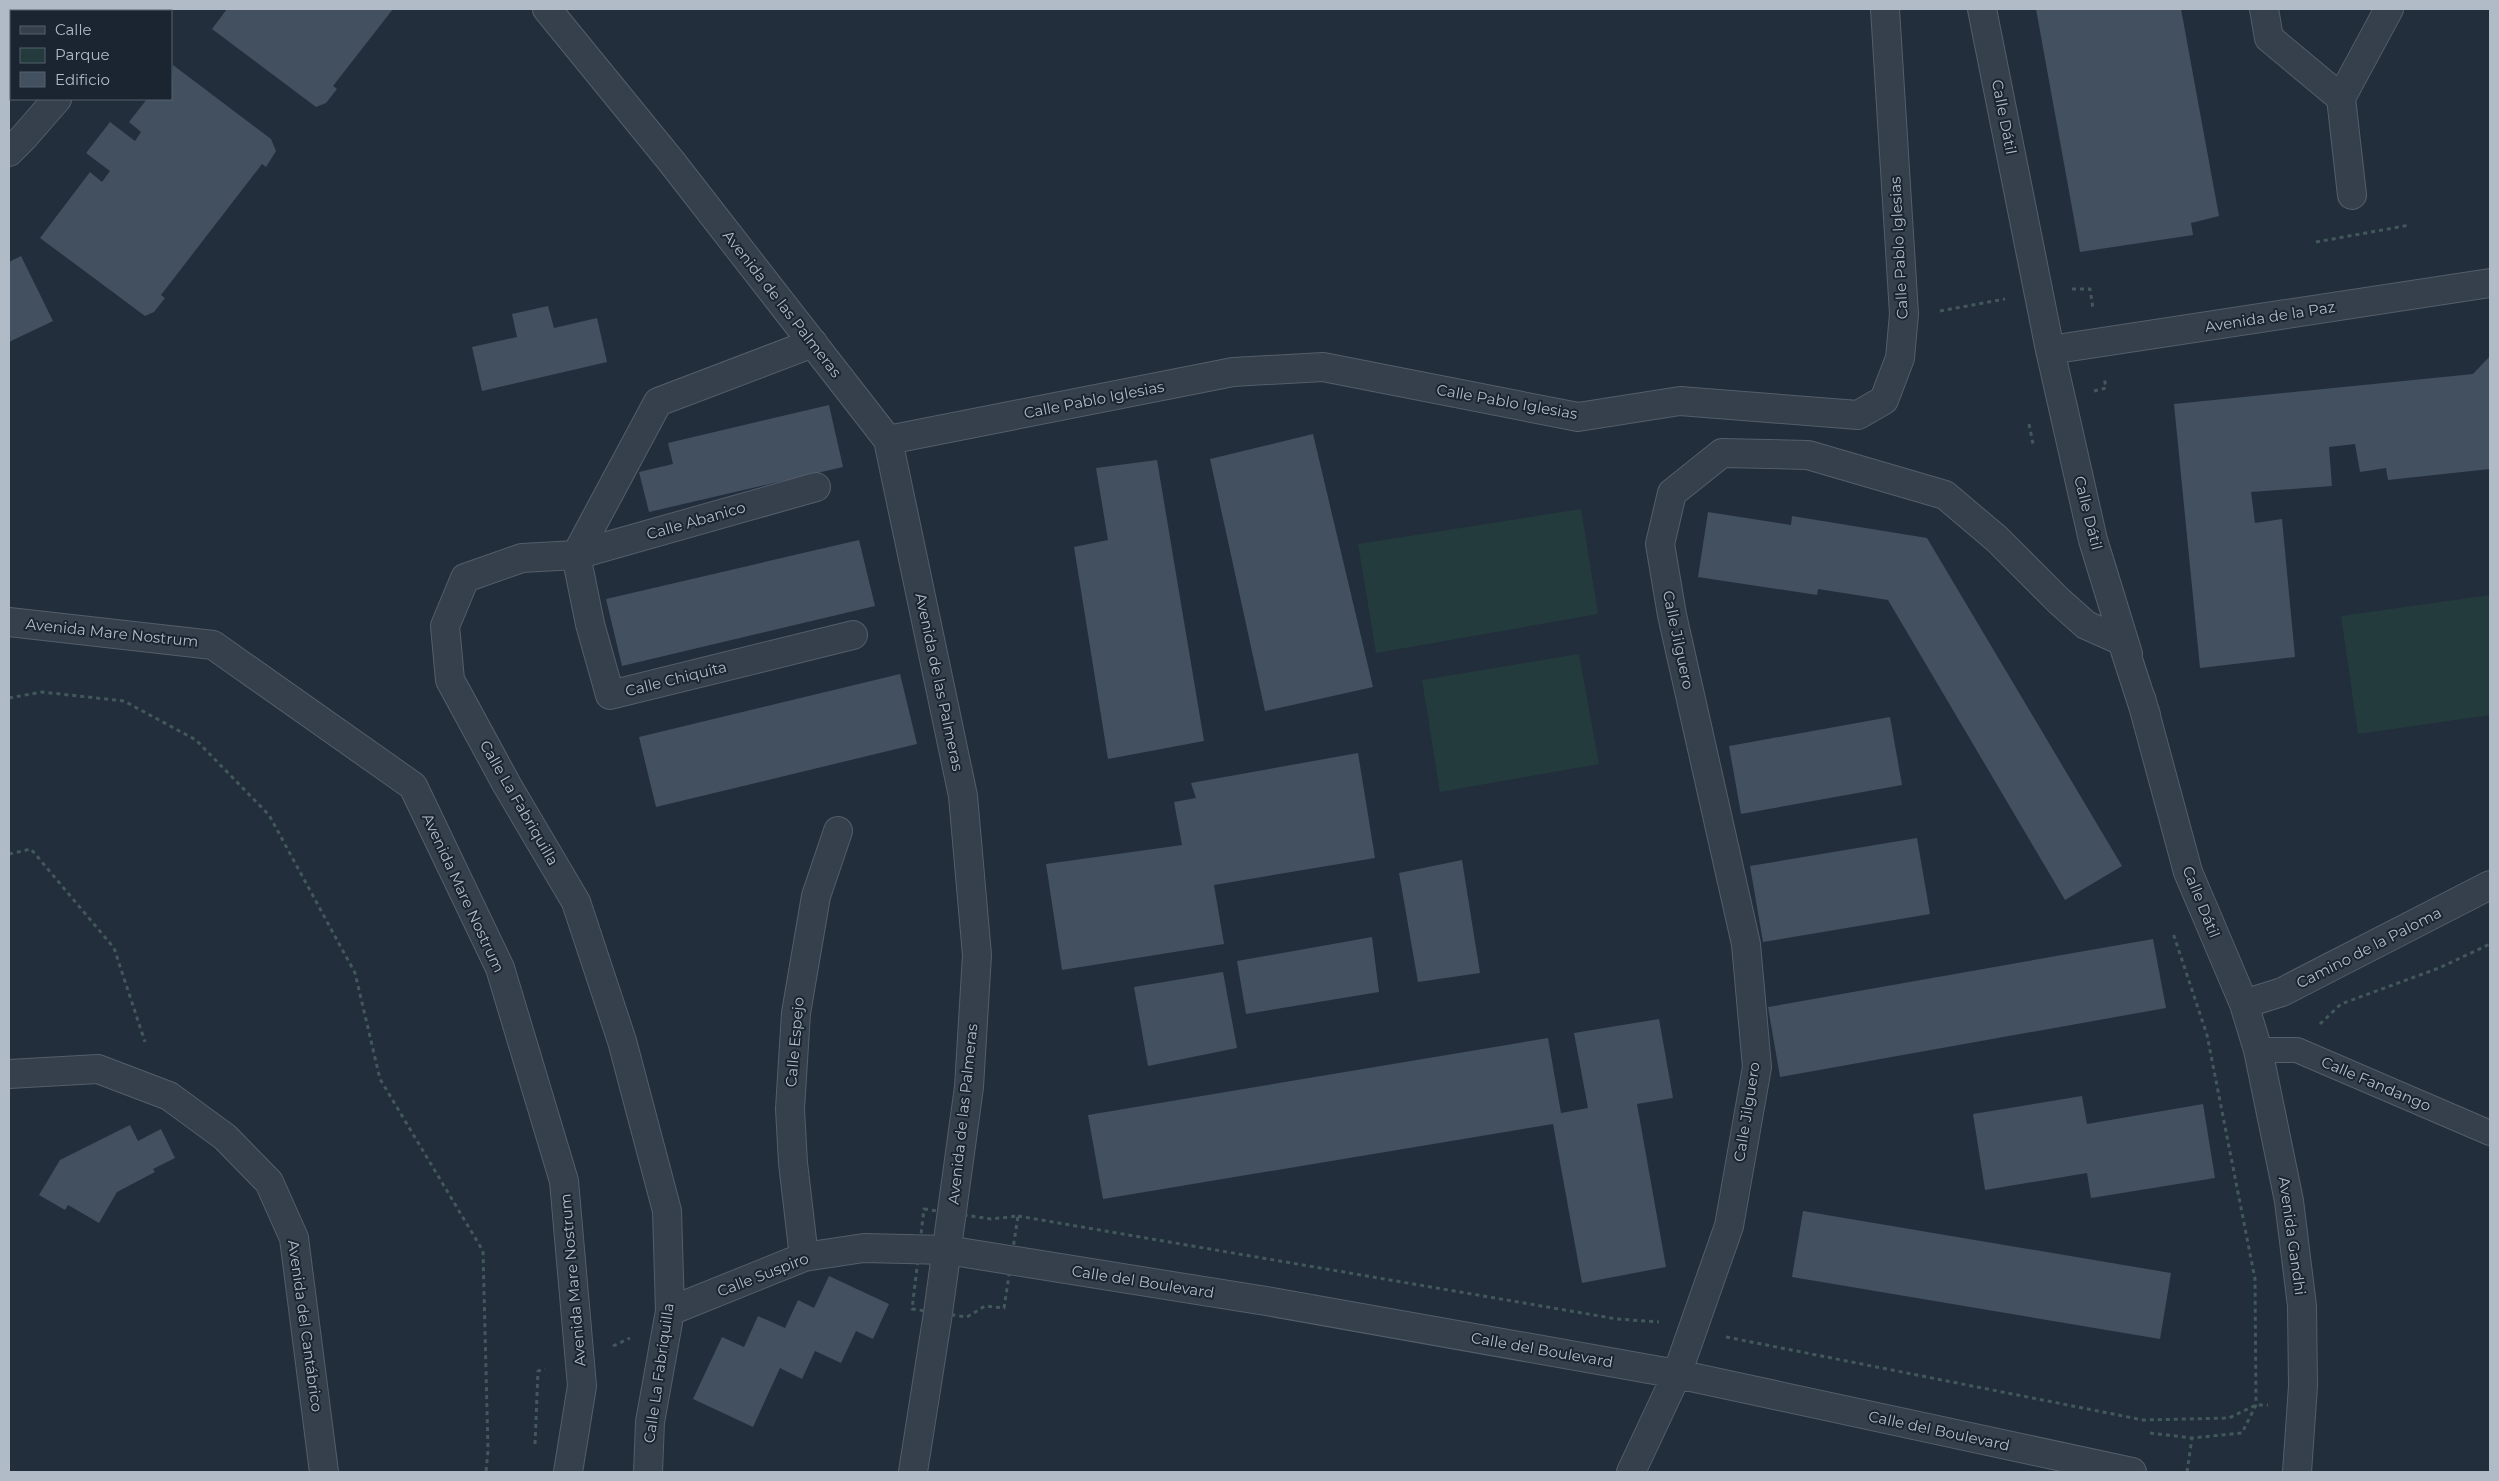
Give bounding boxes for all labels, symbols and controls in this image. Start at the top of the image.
legend [10,10,172,100]
text: Calle [55,20,92,39]
text: Parque [55,45,110,64]
text: Edificio [55,70,110,89]
street label: Calle Dátil [1988,78,2021,156]
street label: Calle Pablo Iglesias [1885,176,1912,320]
street label: Avenida de las Palmeras [719,226,846,381]
street label: Avenida de la Paz [2203,297,2337,336]
street label: Calle Pablo Iglesias [1022,377,1166,422]
street label: Calle Pablo Iglesias [1435,380,1579,423]
street label: Calle Dátil [2070,474,2107,552]
street label: Calle Abanico [644,497,748,544]
street label: Calle Jilguero [1659,589,1698,691]
street label: Avenida de las Palmeras [911,591,968,773]
street label: Avenida Mare Nostrum [25,614,199,651]
street label: Calle Chiquita [623,657,729,700]
street label: Calle La Fabriquilla [476,737,563,869]
street label: Avenida Mare Nostrum [418,810,509,975]
street label: Calle Dátil [2178,863,2224,941]
street label: Camino de la Paloma [2293,903,2445,992]
street label: Calle Espejo [781,996,808,1088]
street label: Avenida de las Palmeras [944,1023,981,1205]
street label: Calle Fandango [2318,1052,2434,1115]
street label: Calle Jilguero [1729,1061,1764,1163]
street label: Avenida Gandhi [2275,1175,2310,1296]
street label: Avenida Mare Nostrum [555,1193,590,1367]
street label: Avenida del Cantábrico [284,1239,327,1413]
street label: Calle Suspiro [714,1248,811,1301]
street label: Calle del Boulevard [1070,1261,1216,1302]
street label: Calle La Fabriquilla [639,1302,678,1444]
street label: Calle del Boulevard [1470,1328,1615,1371]
street label: Calle del Boulevard [1867,1406,2012,1455]

